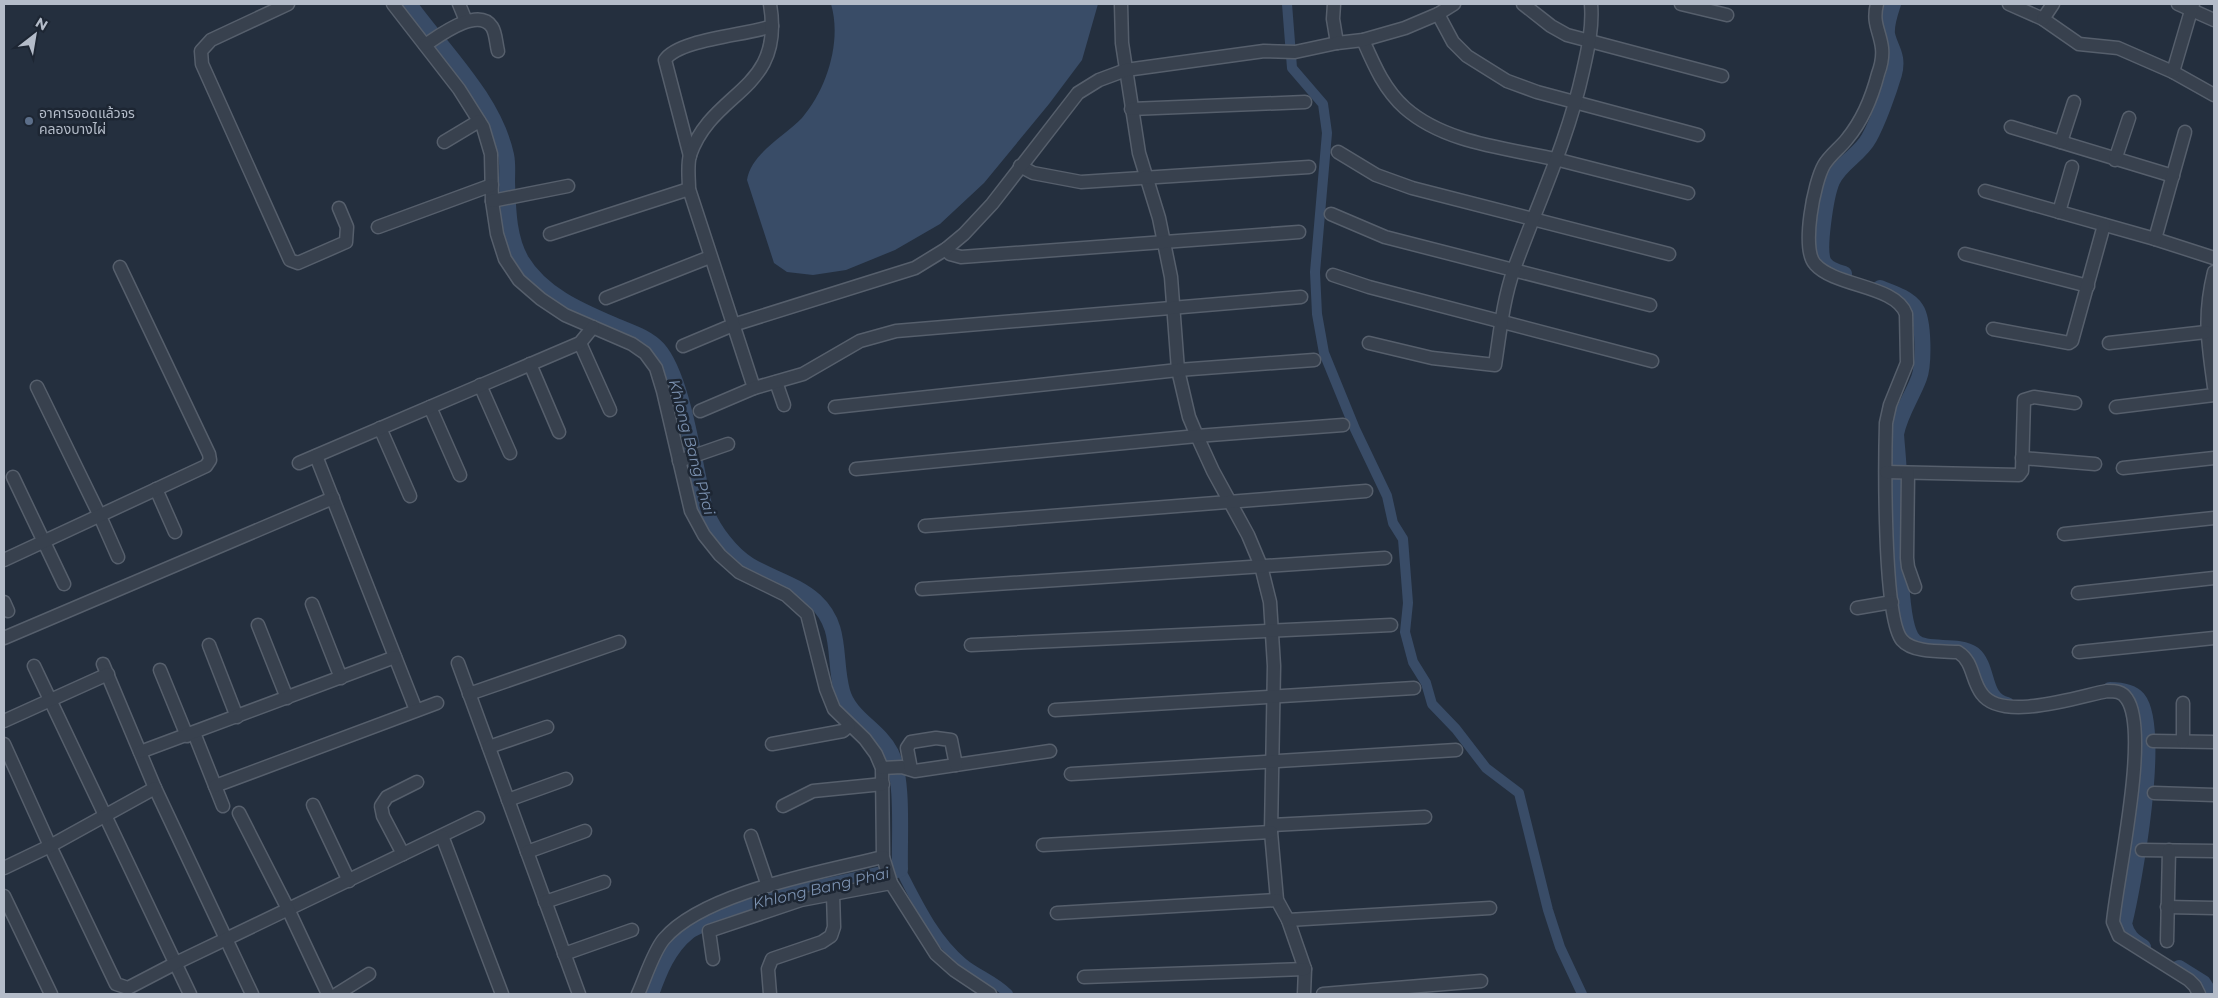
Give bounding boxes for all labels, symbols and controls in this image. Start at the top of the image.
north arrow [10,10,60,60]
text: N [32,13,51,34]
place label: อาคารจอดแล้วจร คลองบางไผ่ [39,104,135,138]
marker: อาคารจอดแล้วจร คลองบางไผ่ [23,115,35,127]
water label: Khlong Bang Phai [665,377,719,518]
water label: Khlong Bang Phai [751,863,892,913]

